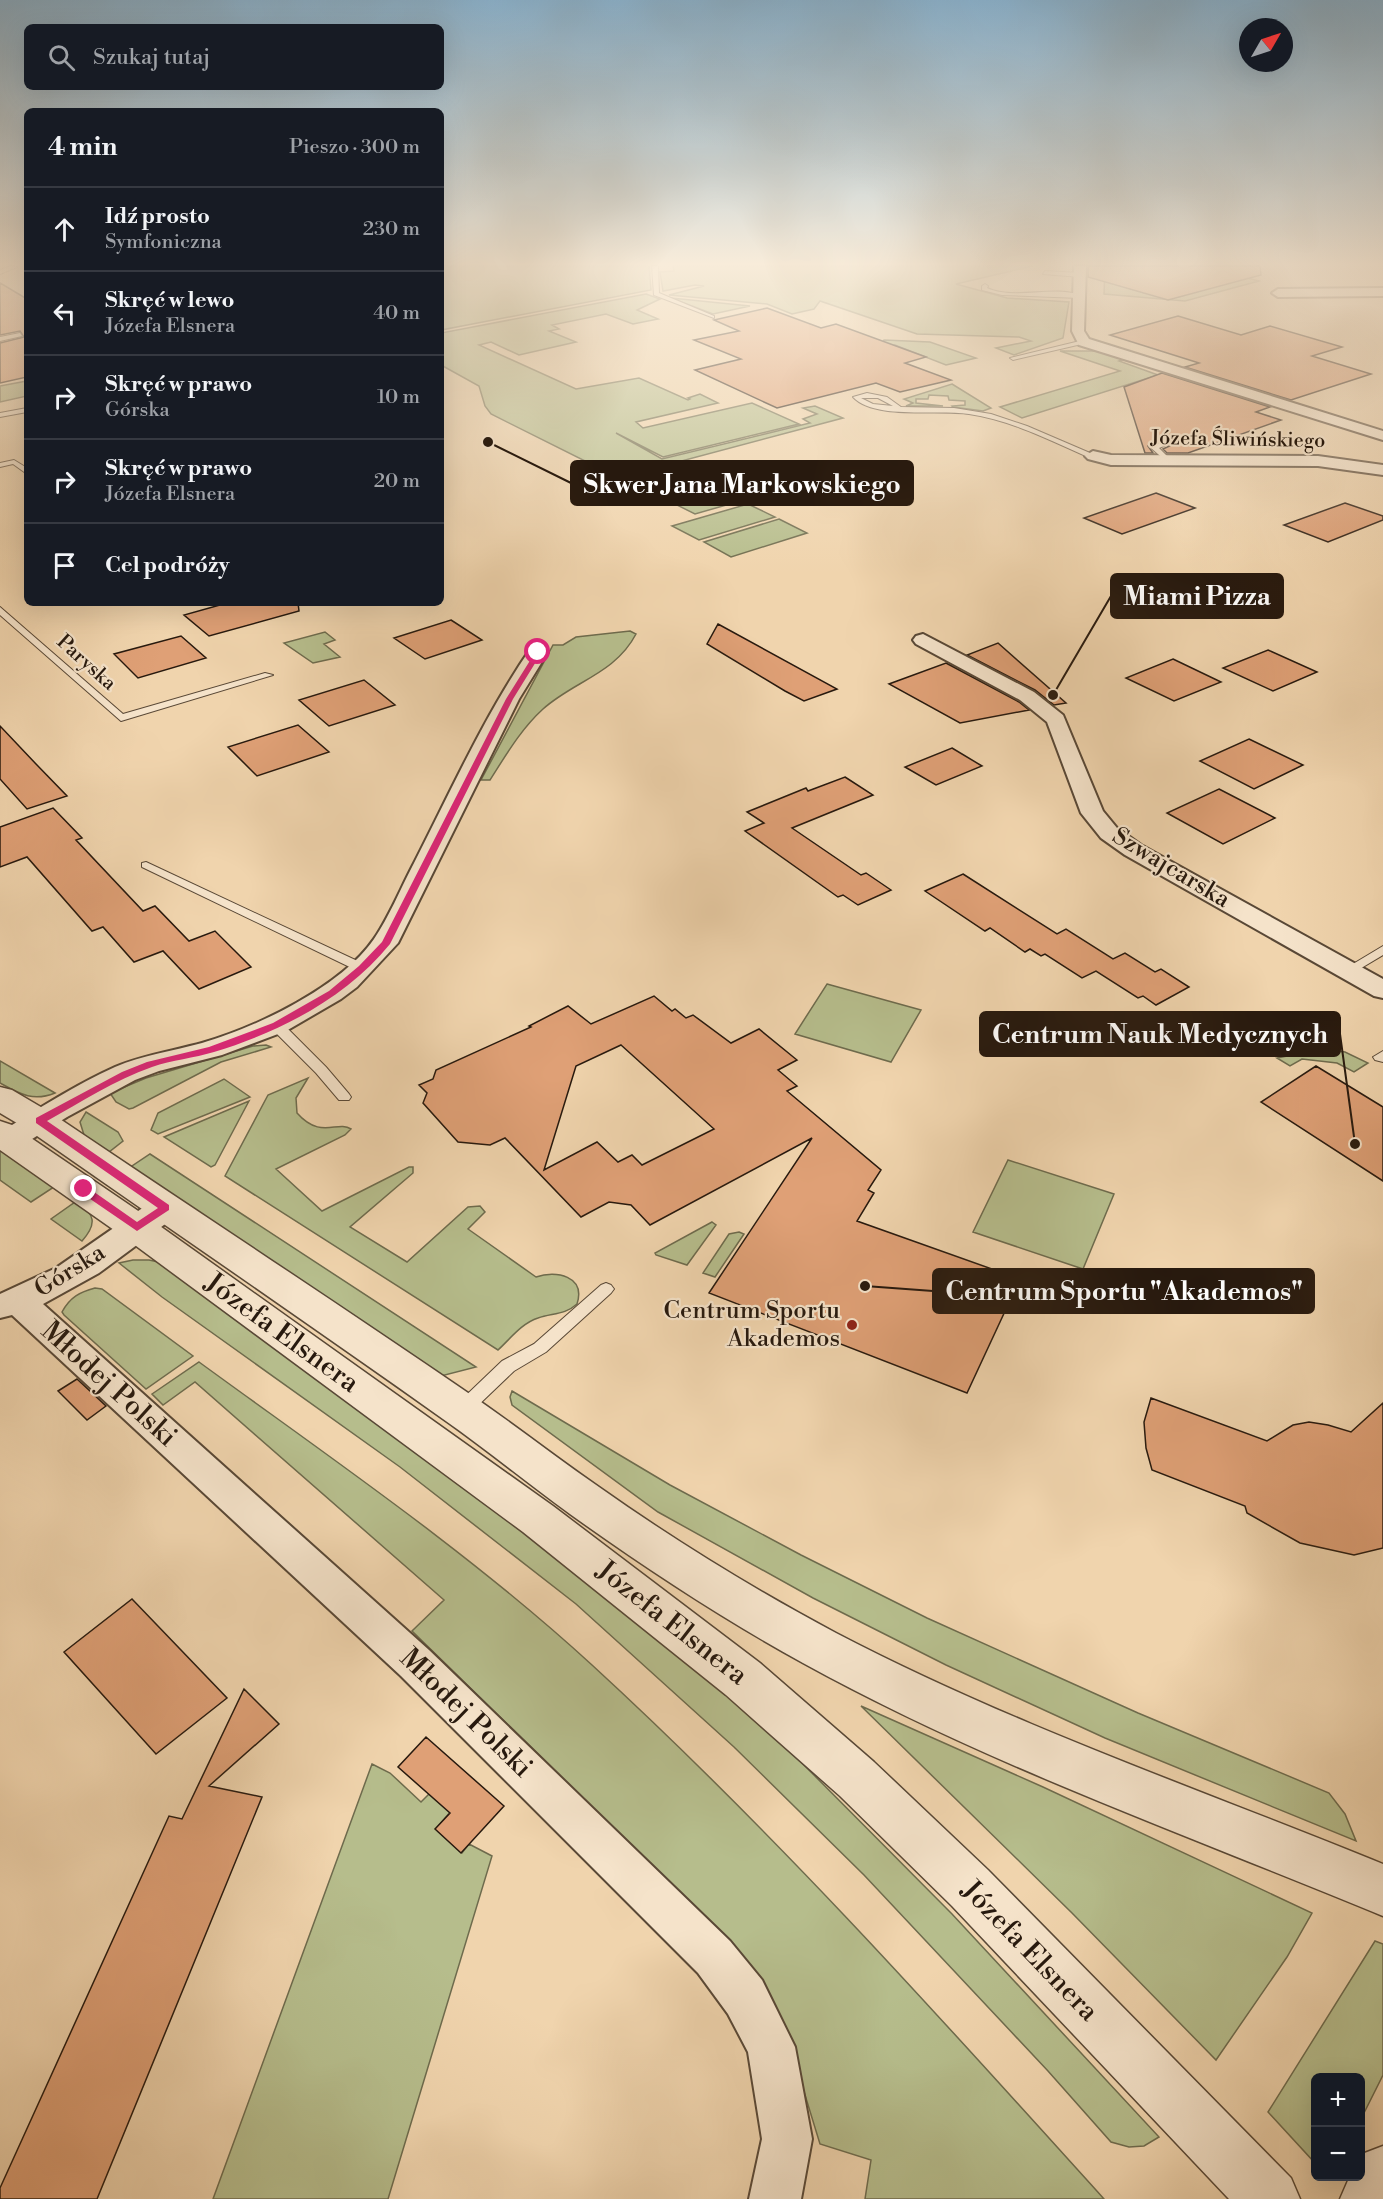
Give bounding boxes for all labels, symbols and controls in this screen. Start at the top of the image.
north arrow [1239,18,1293,72]
search box [24,24,444,90]
icon: search [45,41,78,74]
text: Szukaj tutaj [93,44,210,71]
text: 4 min [48,131,118,163]
text: Pieszo · 300 m [289,135,420,160]
text: Idź prosto [105,203,210,230]
icon: ahead [48,213,81,246]
text: 230 m [363,217,420,242]
text: Symfoniczna [105,230,222,255]
text: Skręć w lewo [105,287,234,314]
icon: left [48,297,81,330]
text: 40 m [373,301,420,326]
text: Józefa Elsnera [105,314,235,339]
text: Skręć w prawo [105,371,252,398]
icon: right [48,381,81,414]
text: 10 m [377,385,420,410]
text: Górska [105,398,170,423]
street label: Józefa Śliwińskiego [1149,425,1326,454]
text: Skręć w prawo [105,455,252,482]
callout: Skwer Jana Markowskiego [571,461,913,505]
icon: right [48,465,81,498]
text: 20 m [374,469,420,494]
text: Skwer Jana Markowskiego [583,469,901,501]
text: Józefa Elsnera [105,482,235,507]
icon: arrive [48,549,81,582]
text: Cel podróży [105,552,229,579]
callout: Miami Pizza [1111,574,1283,618]
text: Miami Pizza [1123,581,1272,613]
street label: Paryska [51,630,122,697]
route start [524,638,550,664]
street label: Szwajcarska [1107,821,1236,915]
callout: Centrum Nauk Medycznych [980,1012,1340,1056]
text: Centrum Nauk Medycznych [992,1019,1328,1051]
route end [70,1175,96,1201]
street label: Górska [29,1237,112,1304]
street label: Józefa Elsnera [197,1265,367,1401]
callout: Centrum Sportu "Akademos" [933,1269,1314,1313]
text: Centrum Sportu "Akademos" [945,1276,1303,1308]
place label: Centrum Sportu Akademos [664,1296,840,1354]
street label: Młodej Polski [34,1314,184,1454]
marker: Centrum Sportu Akademos [845,1318,859,1332]
street label: Józefa Elsnera [589,1552,755,1693]
street label: Młodej Polski [392,1641,540,1785]
street label: Józefa Elsnera [953,1873,1106,2029]
map controls [1311,2073,1365,2181]
button: + [1311,2073,1365,2127]
button: − [1311,2127,1365,2181]

